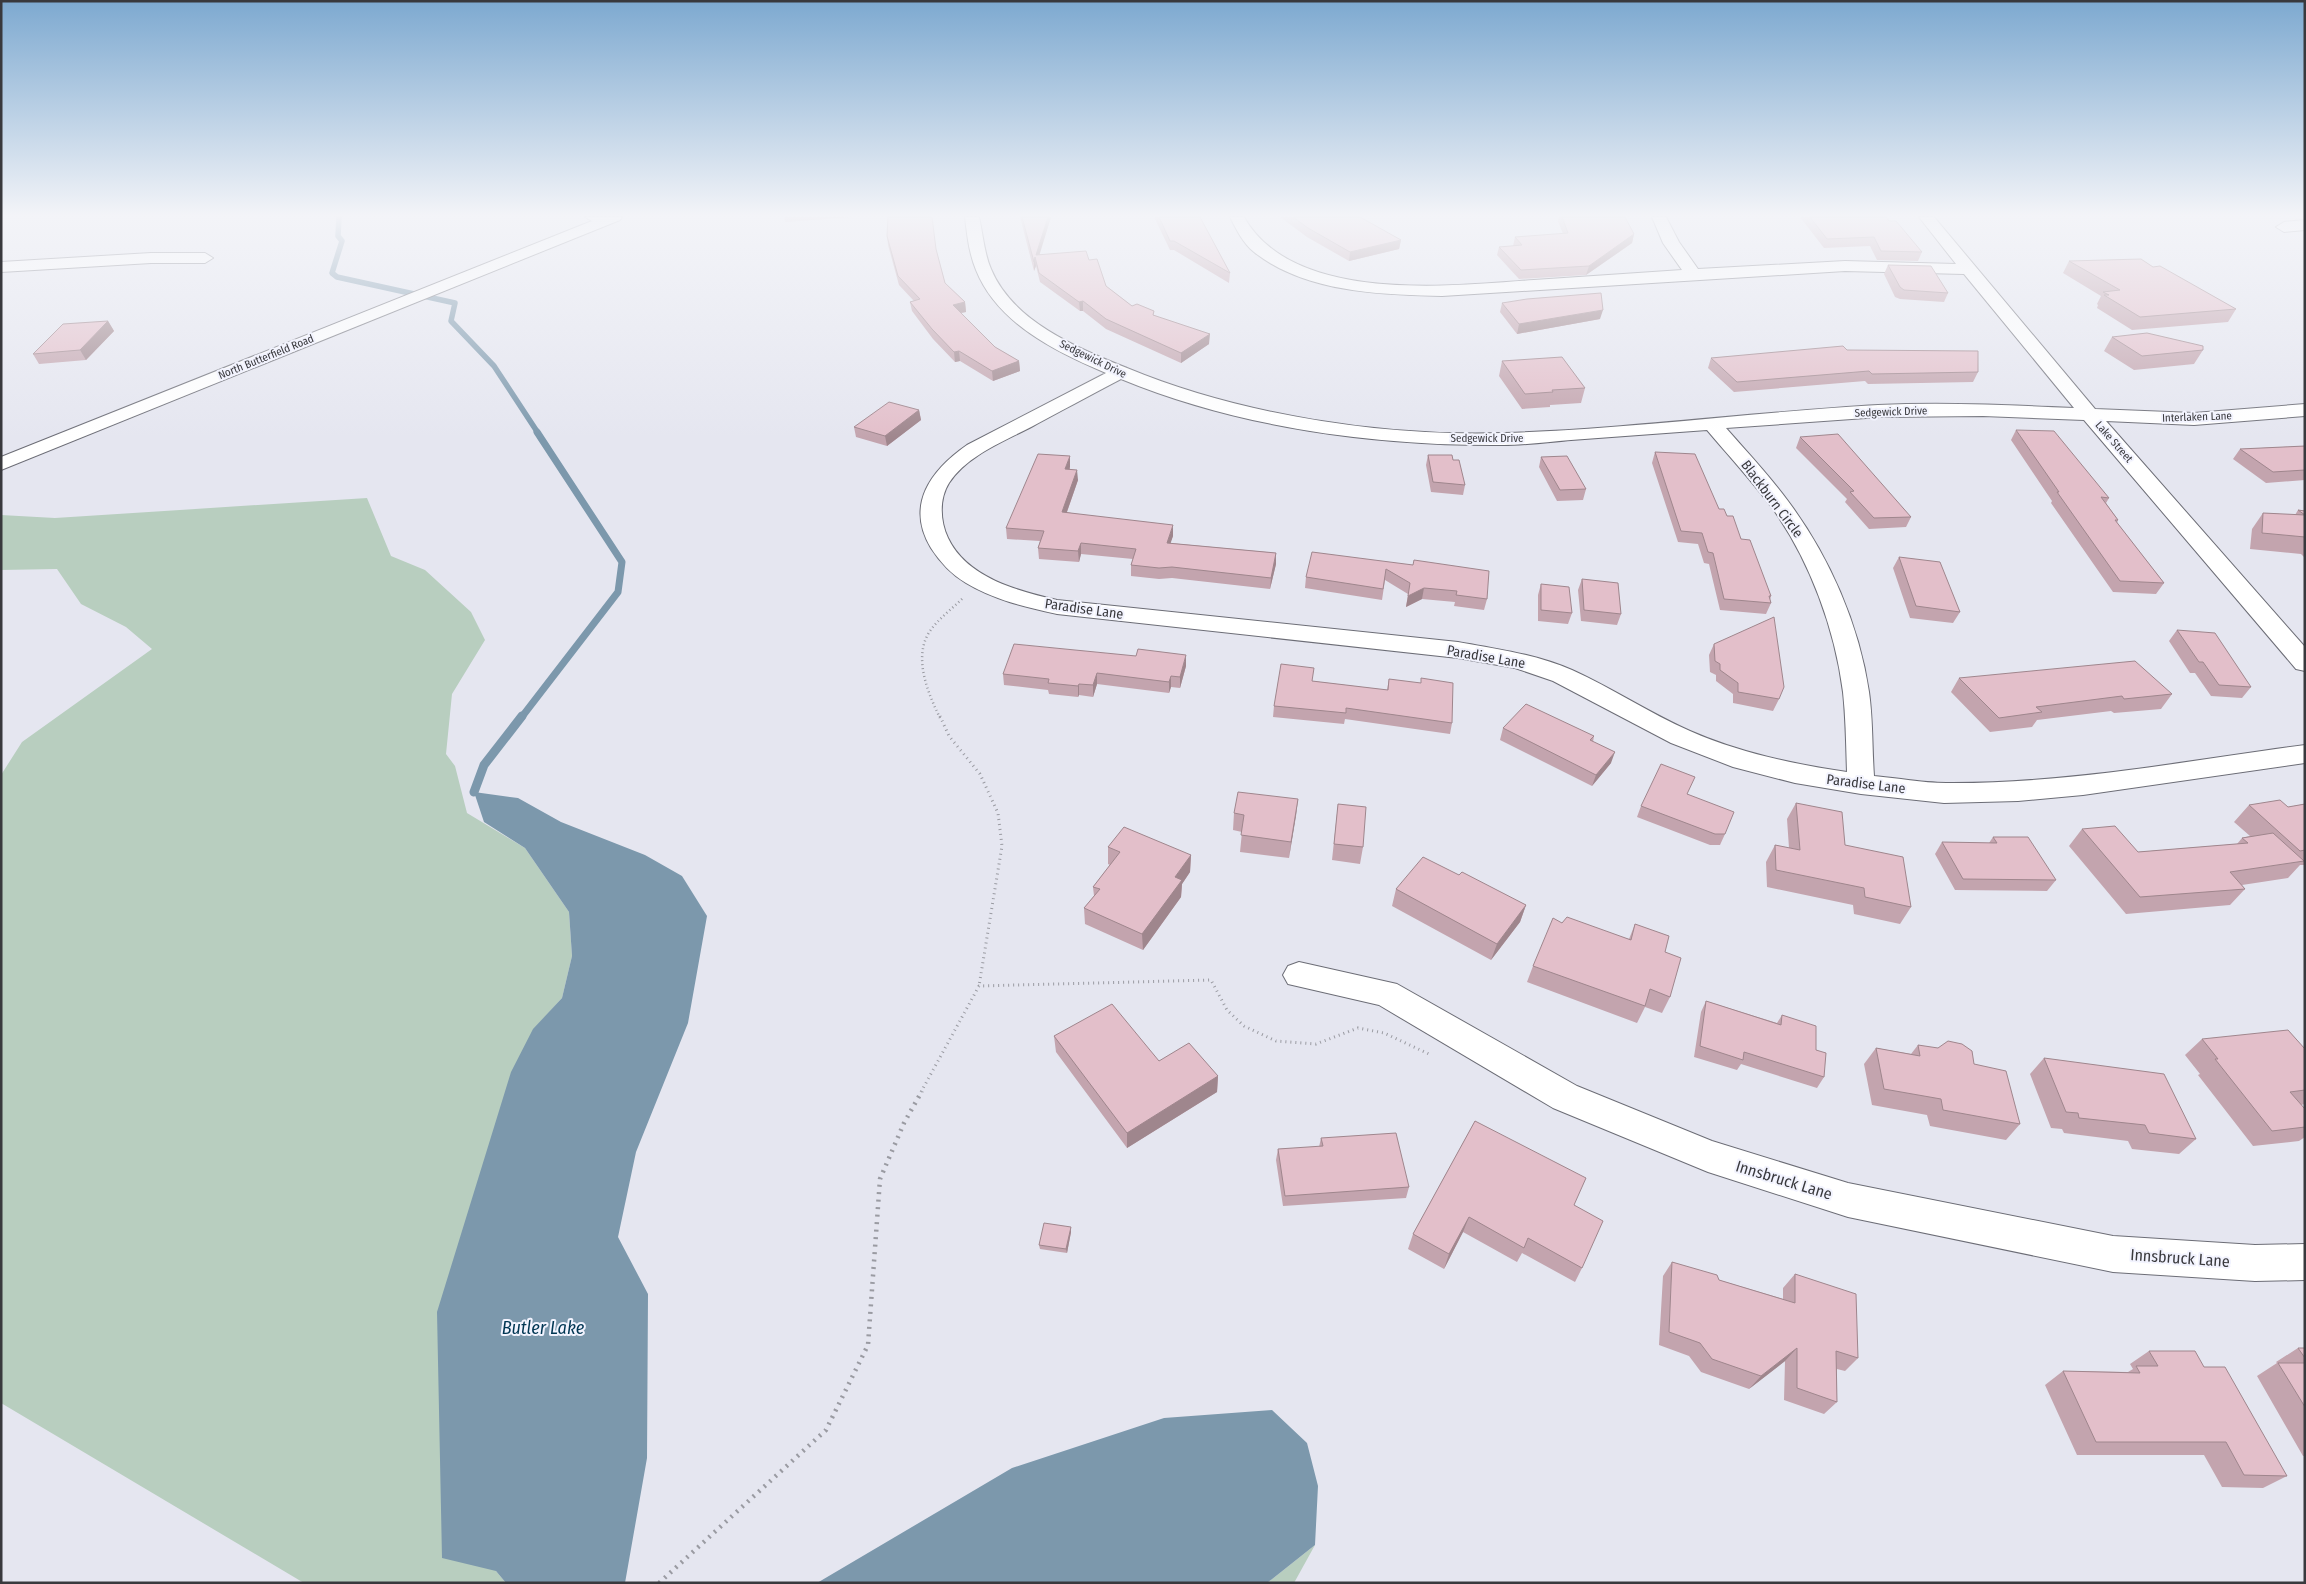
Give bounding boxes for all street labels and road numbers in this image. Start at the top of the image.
street label: North Butterfield Road [216,332,316,382]
street label: Sedgewick Drive [1057,337,1129,381]
street label: Sedgewick Drive [1854,404,1928,420]
street label: Interlaken Lane [2162,409,2232,425]
street label: Lake Street [2093,419,2136,466]
street label: Sedgewick Drive [1451,432,1523,445]
street label: Blackburn Circle [1737,457,1807,541]
street label: Paradise Lane [1044,595,1124,623]
street label: Paradise Lane [1446,642,1527,672]
street label: Paradise Lane [1826,771,1906,797]
street label: Innsbruck Lane [1734,1156,1834,1204]
street label: Innsbruck Lane [2130,1245,2230,1271]

